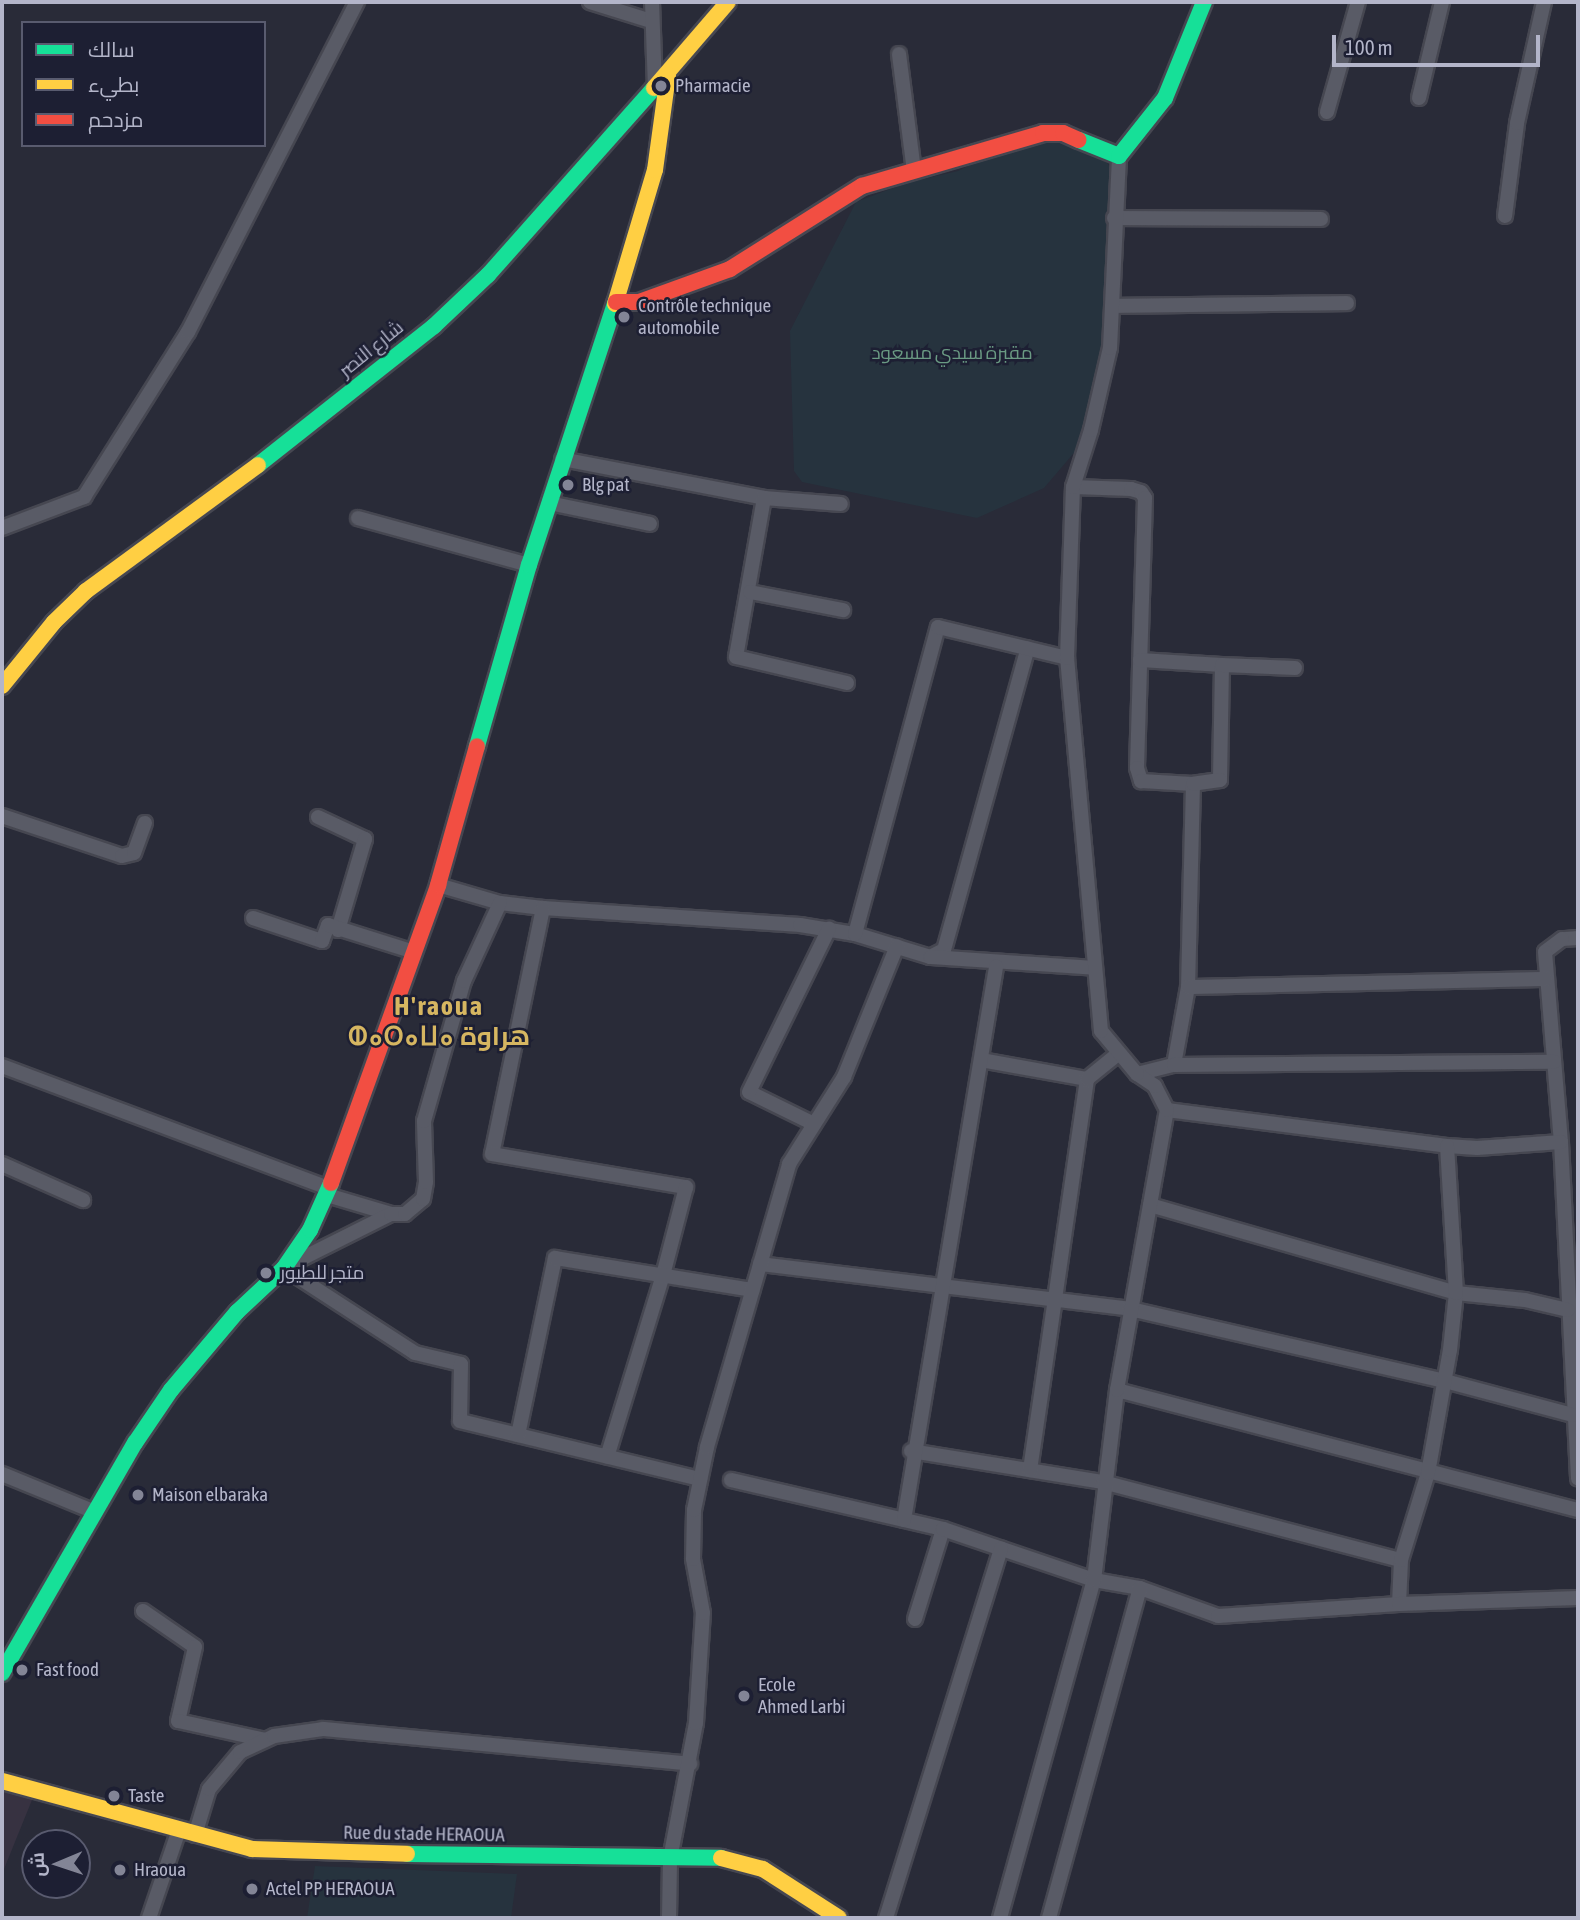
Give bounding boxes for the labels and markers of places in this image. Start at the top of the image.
place label: Pharmacie [675,75,751,97]
marker: Pharmacie [653,78,669,94]
place label: Contrôle technique automobile [638,295,771,339]
marker: Contrôle technique automobile [616,309,632,325]
place label: Blg pat [582,474,630,496]
marker: Blg pat [560,477,576,493]
place label: متجر للطيور [280,1262,364,1284]
marker: متجر للطيور [258,1265,274,1281]
place label: Maison elbaraka [152,1484,268,1506]
marker: Maison elbaraka [130,1487,146,1503]
place label: Fast food [36,1659,99,1681]
marker: Fast food [14,1662,30,1678]
place label: Ecole Ahmed Larbi [758,1674,846,1718]
marker: Ecole Ahmed Larbi [736,1688,752,1704]
place label: Taste [128,1785,164,1807]
marker: Taste [106,1788,122,1804]
place label: Hraoua [134,1859,186,1881]
marker: Hraoua [112,1862,128,1878]
place label: Actel PP HERAOUA [266,1878,395,1900]
marker: Actel PP HERAOUA [244,1881,260,1897]

